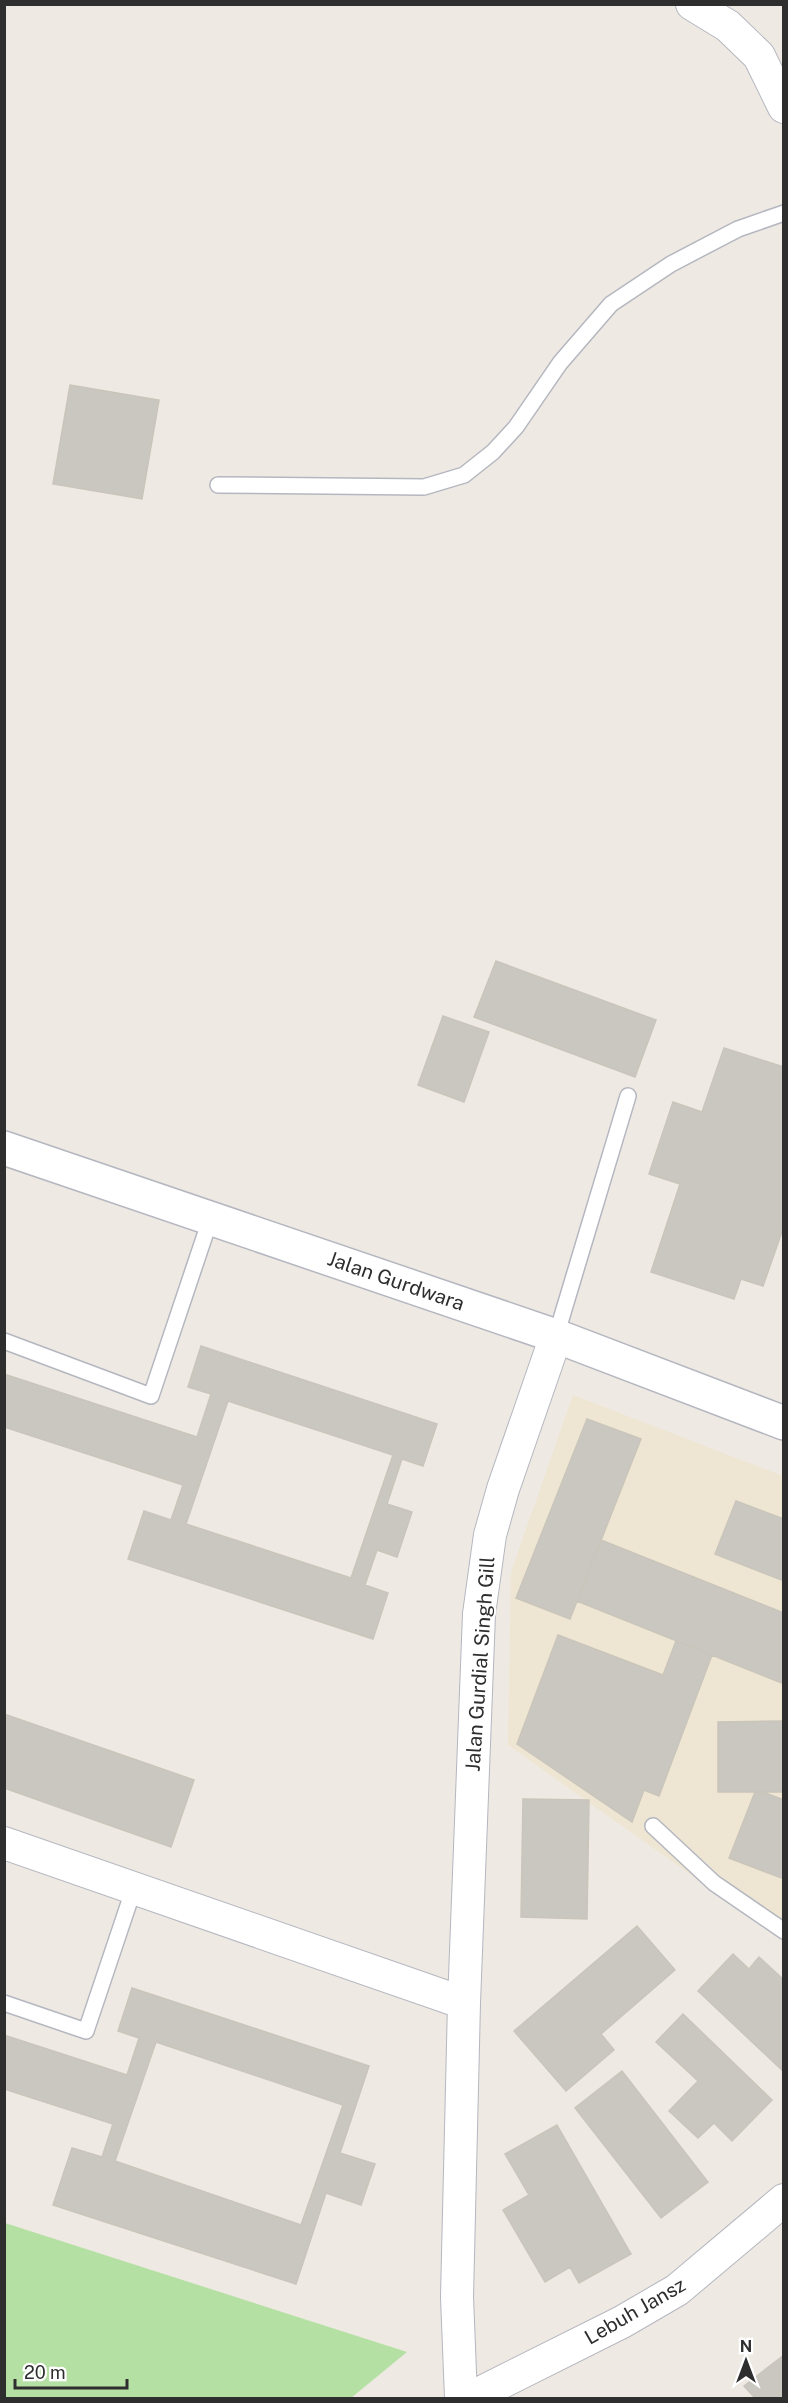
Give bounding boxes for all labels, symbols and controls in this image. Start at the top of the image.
street label: Jalan Gurdwara [324,1246,468,1316]
street label: Jalan Gurdial Singh Gill [461,1556,499,1772]
street label: Lebuh Jansz [580,2272,690,2350]
north arrow [716,2331,776,2391]
text: N [740,2337,752,2356]
scale bar [15,2352,128,2390]
text: 20 m [24,2362,66,2383]

